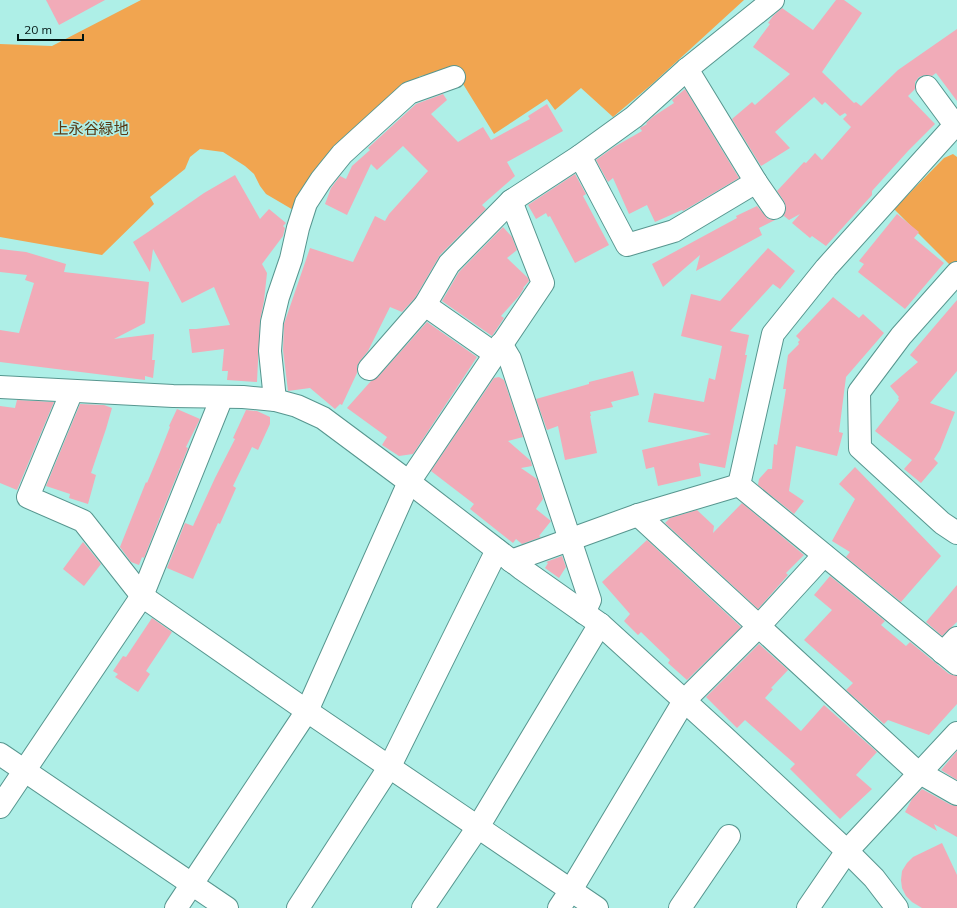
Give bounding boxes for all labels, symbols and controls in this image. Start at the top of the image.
scale bar [18,16,83,42]
text: 20 m [24,22,52,37]
park label: 上永谷緑地 [53,119,129,138]

